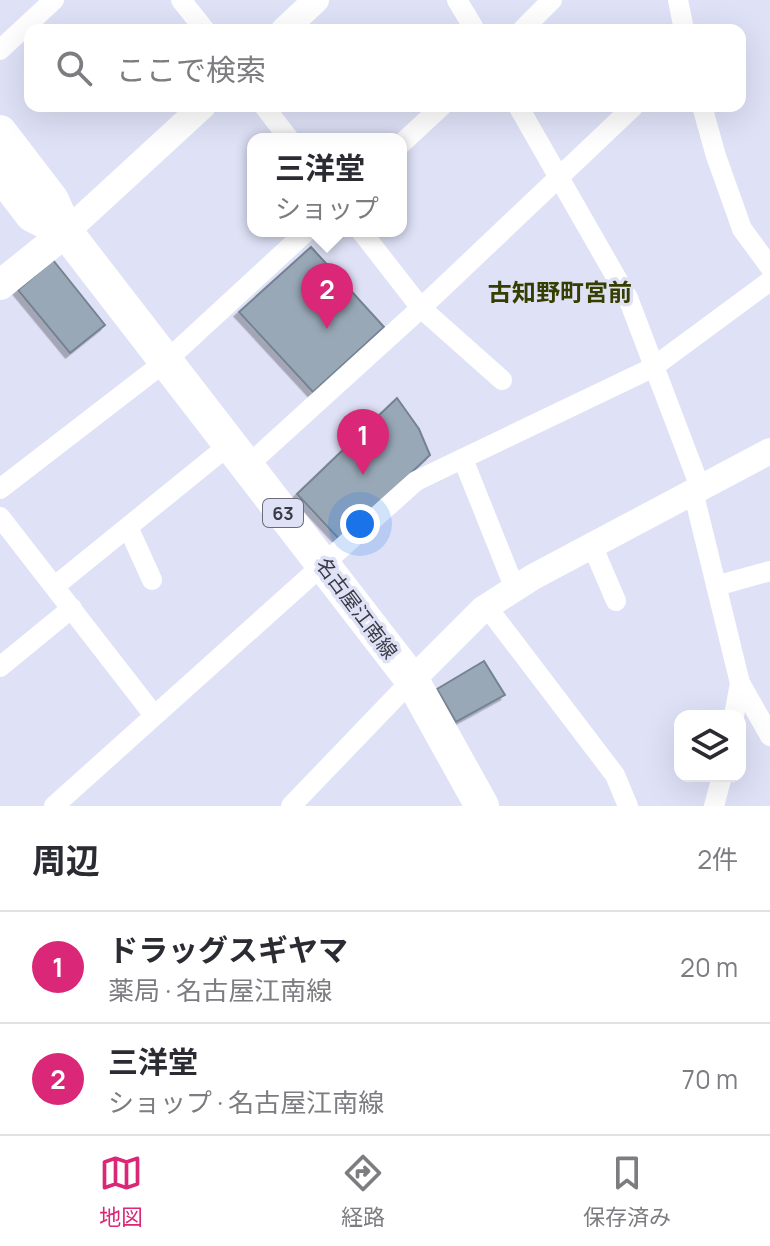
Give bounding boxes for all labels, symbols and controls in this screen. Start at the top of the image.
search box [24,24,746,112]
icon: search [52,46,96,90]
text: ここで検索 [116,49,266,90]
popup [247,133,407,237]
text: 三洋堂 [275,147,365,188]
text: ショップ [275,190,379,226]
pin: 2 [301,263,353,329]
district label: 古知野町宮前 [488,275,632,308]
pin: 1 [337,409,389,475]
road number: 63 [263,499,303,527]
your location [340,504,380,544]
street label: 名古屋江南線 [310,552,404,664]
map controls [674,710,746,782]
button: layers [674,710,746,782]
text: 周辺 [32,837,100,883]
text: 2件 [697,841,738,877]
text: ドラッグスギヤマ [108,929,348,970]
text: 1 [52,949,64,985]
text: 20 m [680,949,738,985]
text: 薬局 · 名古屋江南線 [108,972,332,1008]
text: 三洋堂 [108,1041,198,1082]
text: 2 [50,1061,66,1097]
text: 70 m [682,1061,738,1097]
text: ショップ · 名古屋江南線 [108,1084,384,1120]
tab: 地図 [99,1151,143,1232]
tab: 経路 [341,1151,385,1232]
tab: 保存済み [583,1151,671,1232]

